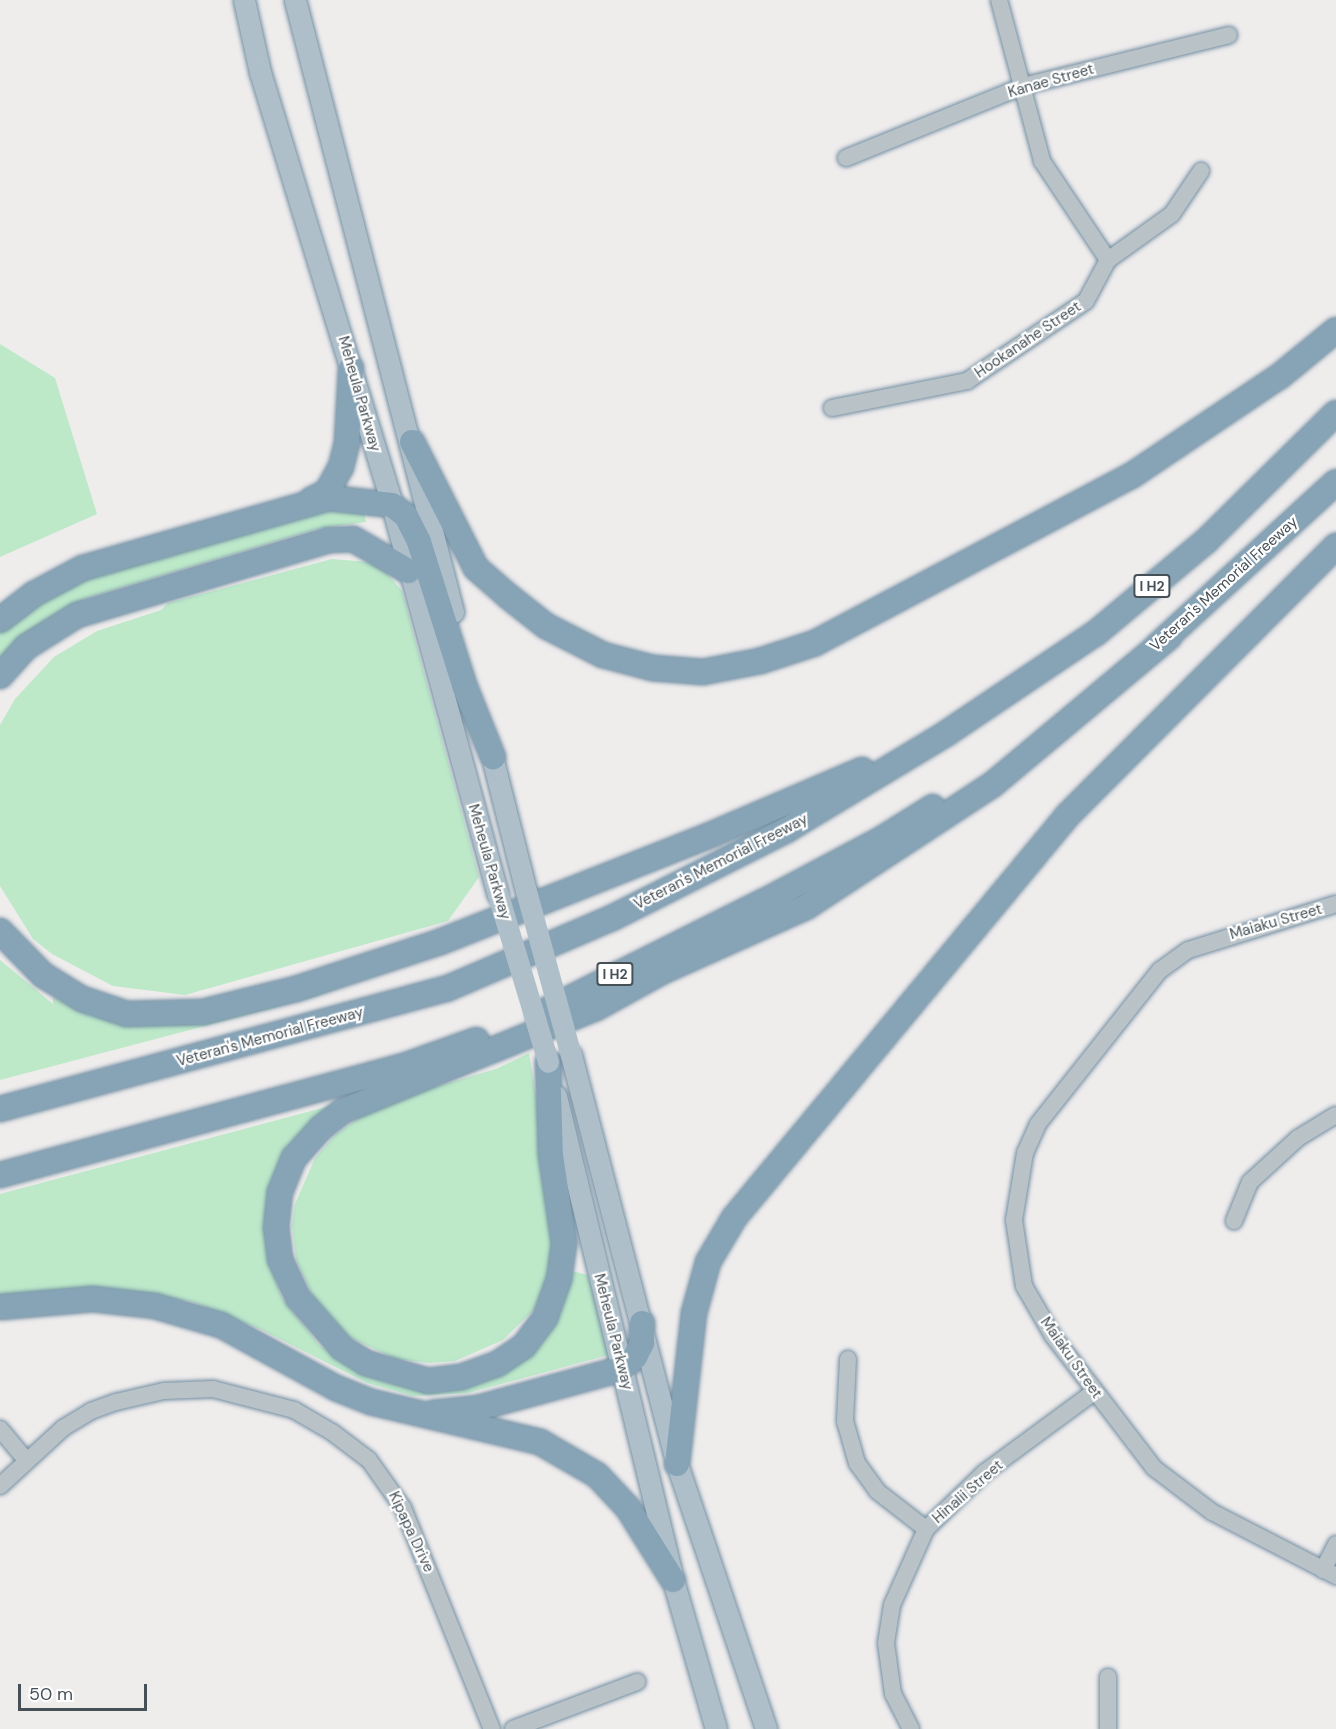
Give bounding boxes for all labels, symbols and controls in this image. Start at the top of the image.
street label: Kanae Street [1006,60,1096,102]
street label: Hookanahe Street [972,298,1084,382]
street label: Meheula Parkway [334,334,384,454]
street label: Veteran's Memorial Freeway [1146,513,1302,655]
road number: I H2 [1132,575,1172,597]
street label: Meheula Parkway [464,802,514,922]
street label: Veteran's Memorial Freeway [631,810,811,914]
street label: Maiaku Street [1228,900,1324,944]
road number: I H2 [596,963,634,985]
street label: Veteran's Memorial Freeway [175,1003,365,1071]
street label: Meheula Parkway [590,1272,636,1392]
street label: Maiaku Street [1036,1314,1106,1402]
street label: Hinalii Street [929,1456,1007,1528]
street label: Kipapa Drive [384,1489,438,1575]
scale bar [21,1672,150,1710]
text: 50 m [29,1682,73,1706]

